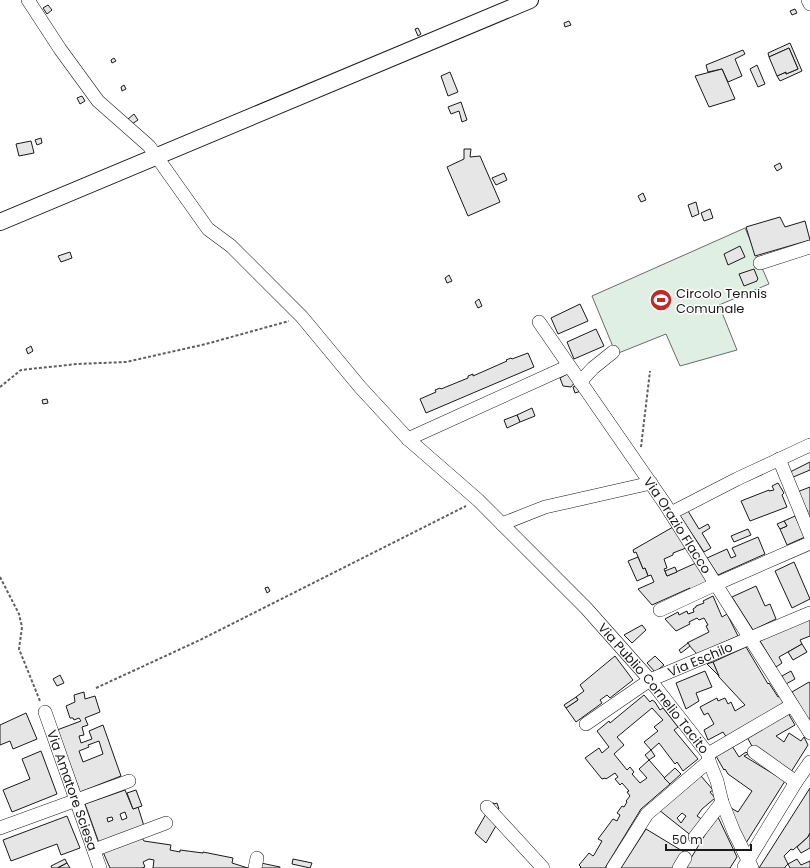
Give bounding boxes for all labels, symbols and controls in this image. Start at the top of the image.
place label: Circolo Tennis Comunale [676,284,767,318]
sports icon: Circolo Tennis Comunale [648,287,674,313]
street label: Via Orazio Flacco [639,473,716,577]
street label: Via Publio Cornelio Tacito [593,619,713,758]
street label: Via Eschilo [665,637,736,682]
street label: Via Amatore Sciesa [42,727,102,854]
scale bar [666,826,751,852]
text: 50 m [672,831,703,848]

